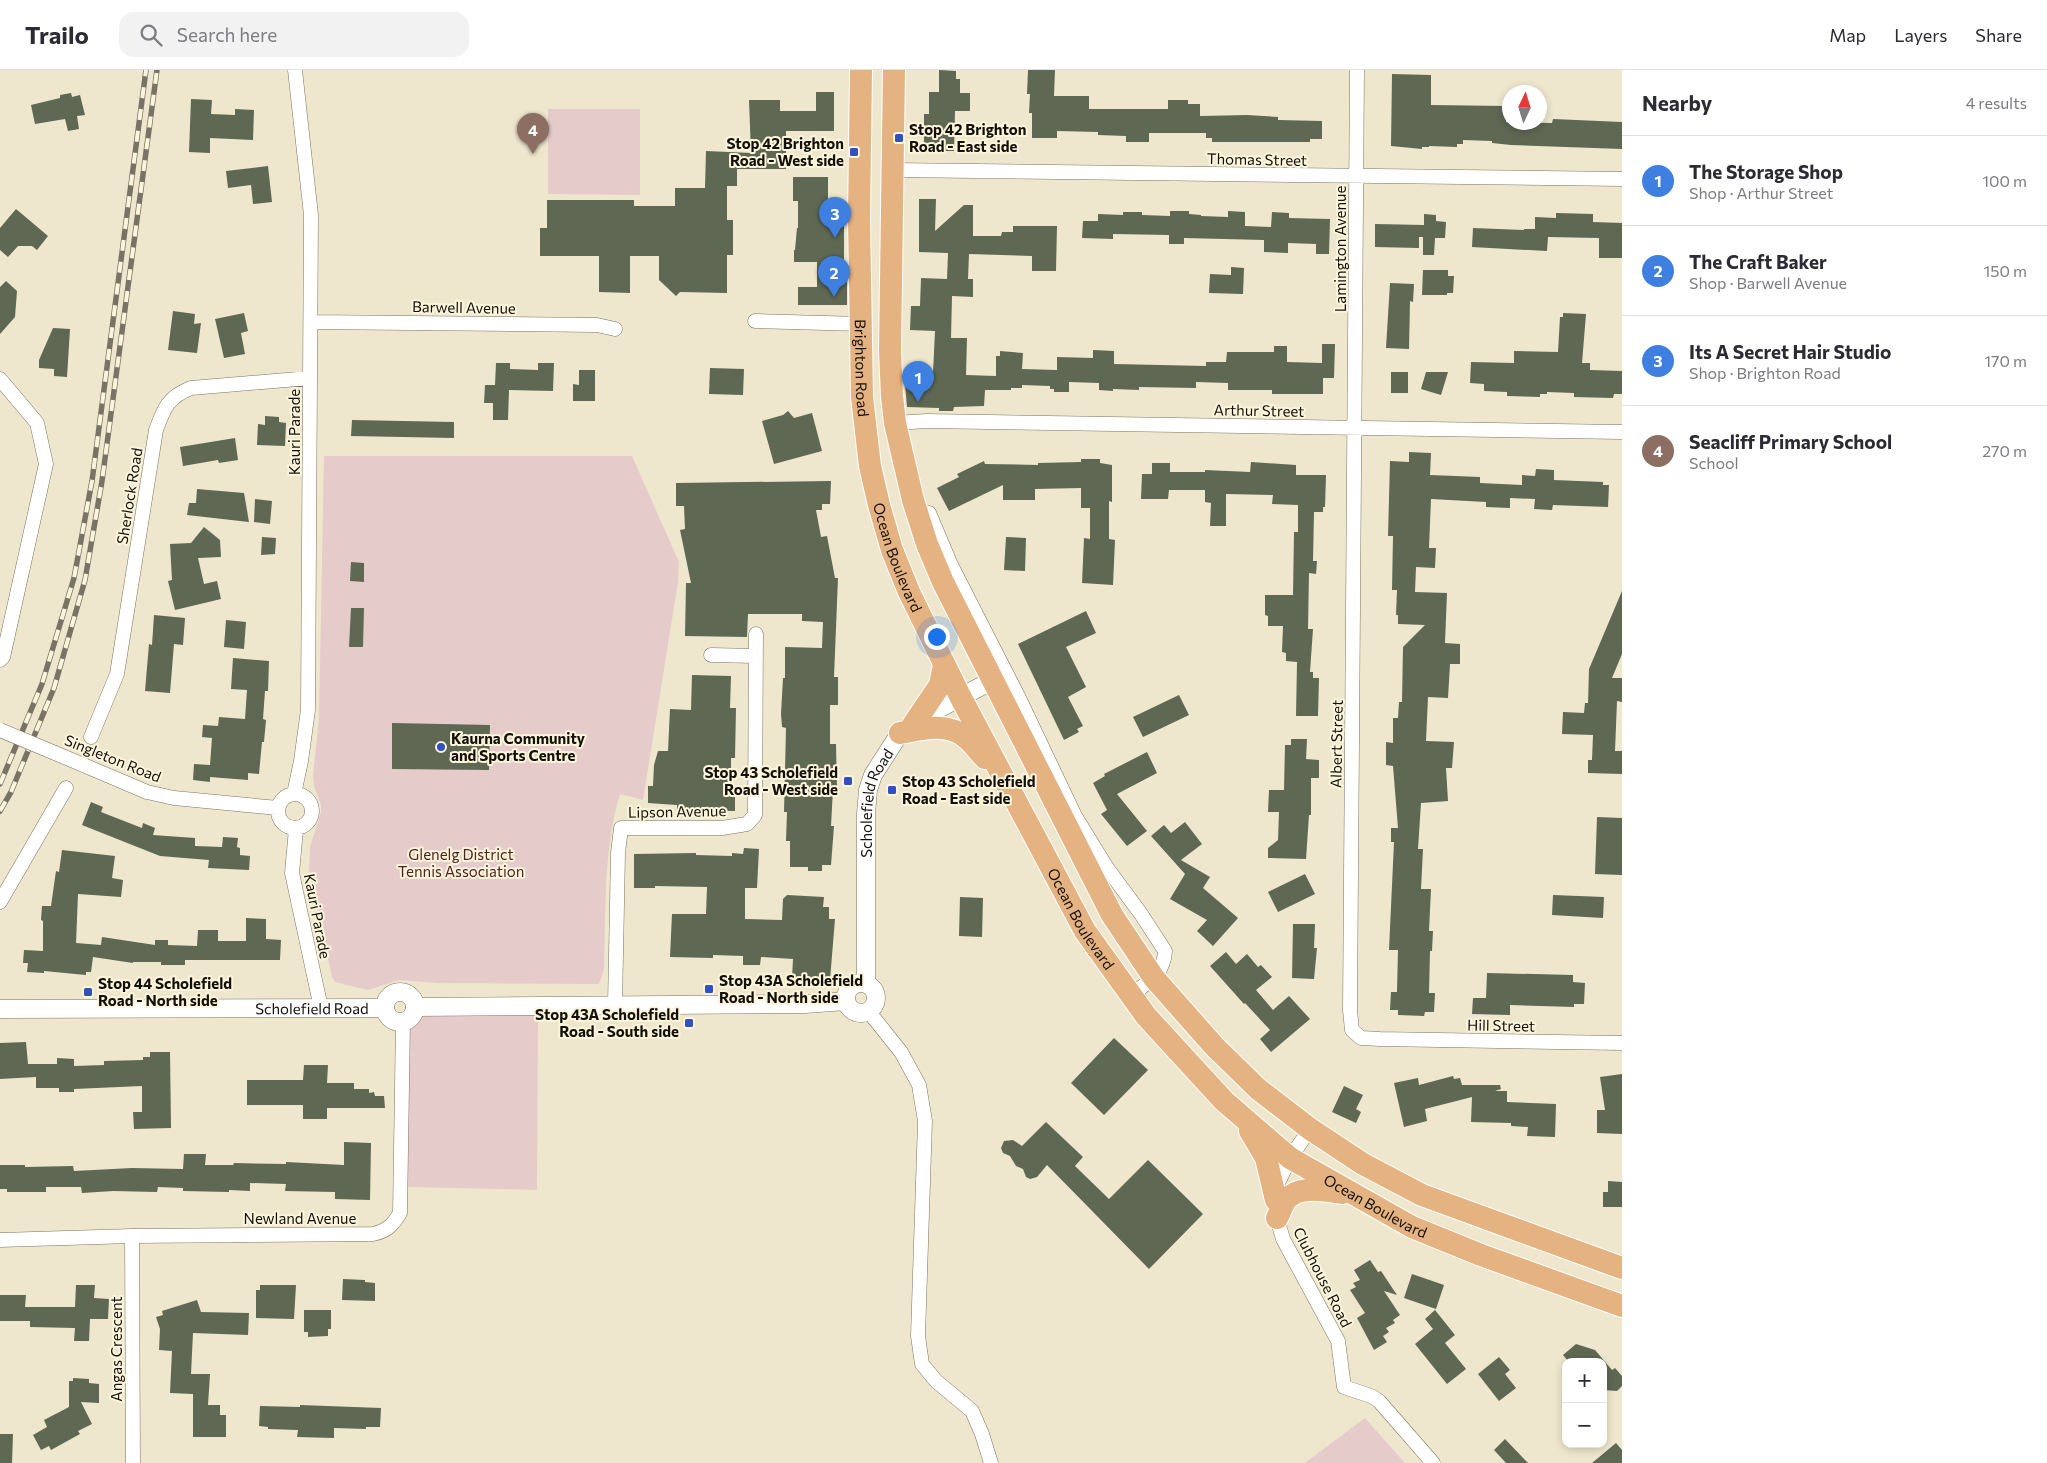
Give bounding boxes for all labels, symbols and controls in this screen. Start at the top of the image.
search box [119,12,469,57]
text: Trailo [25,20,89,49]
icon: search [137,21,165,49]
text: Search here [177,23,277,46]
text: Map [1829,24,1866,46]
text: Layers [1894,24,1947,46]
text: Share [1975,24,2022,46]
north arrow [1502,85,1547,130]
text: Nearby [1642,90,1712,115]
text: 4 results [1966,93,2027,112]
pin: 4 [517,113,549,154]
place label: Stop 42 Brighton Road - East side [909,120,1026,155]
marker: Stop 42 Brighton Road - East side [893,132,905,144]
place label: Stop 42 Brighton Road - West side [727,134,844,169]
marker: Stop 42 Brighton Road - West side [848,146,860,158]
street label: Thomas Street [1207,149,1307,169]
text: The Storage Shop [1689,160,1843,183]
text: 1 [1654,171,1662,190]
text: 100 m [1982,171,2027,190]
text: Shop · Arthur Street [1689,183,1833,202]
street label: Lamington Avenue [1331,186,1349,312]
pin: 3 [819,197,851,238]
text: The Craft Baker [1689,250,1827,273]
pin: 2 [818,256,850,297]
text: 2 [1653,261,1663,280]
text: 150 m [1984,261,2027,280]
text: Shop · Barwell Avenue [1689,273,1847,292]
street label: Barwell Avenue [412,297,516,317]
street label: Brighton Road [852,319,873,418]
text: Its A Secret Hair Studio [1689,340,1891,363]
text: 3 [1653,351,1663,370]
text: 170 m [1984,351,2027,370]
pin: 1 [902,361,934,402]
text: Shop · Brighton Road [1689,363,1841,382]
street label: Kauri Parade [285,389,303,475]
street label: Arthur Street [1213,400,1305,420]
text: Seacliff Primary School [1689,430,1892,453]
text: 4 [1653,441,1663,460]
text: 270 m [1982,441,2027,460]
street label: Sherlock Road [112,446,146,546]
text: School [1689,453,1739,472]
street label: Ocean Boulevard [870,500,926,615]
your location [924,624,950,650]
street label: Albert Street [1326,700,1346,788]
place label: Kaurna Community and Sports Centre [451,729,586,764]
street label: Singleton Road [62,730,164,786]
marker: Kaurna Community and Sports Centre [435,741,447,753]
street label: Scholefield Road [857,745,897,858]
place label: Stop 43 Scholefield Road - West side [704,763,838,798]
place label: Stop 43 Scholefield Road - East side [902,772,1036,807]
marker: Stop 43 Scholefield Road - West side [842,775,854,787]
marker: Stop 43 Scholefield Road - East side [886,784,898,796]
street label: Lipson Avenue [628,801,726,821]
park label: Glenelg District Tennis Association [398,845,524,880]
street label: Ocean Boulevard [1044,865,1119,973]
street label: Kauri Parade [301,872,335,960]
place label: Stop 43A Scholefield Road - North side [719,971,863,1006]
place label: Stop 44 Scholefield Road - North side [98,974,232,1009]
marker: Stop 43A Scholefield Road - North side [703,983,715,995]
marker: Stop 44 Scholefield Road - North side [82,986,94,998]
street label: Scholefield Road [255,999,369,1017]
place label: Stop 43A Scholefield Road - South side [535,1005,679,1040]
street label: Hill Street [1467,1015,1535,1035]
marker: Stop 43A Scholefield Road - South side [683,1017,695,1029]
street label: Ocean Boulevard [1321,1170,1430,1241]
street label: Newland Avenue [244,1209,356,1227]
street label: Clubhouse Road [1290,1224,1356,1330]
street label: Angas Crescent [107,1296,125,1402]
map controls [1562,1358,1607,1448]
button: + [1562,1358,1607,1403]
button: − [1562,1403,1607,1448]

